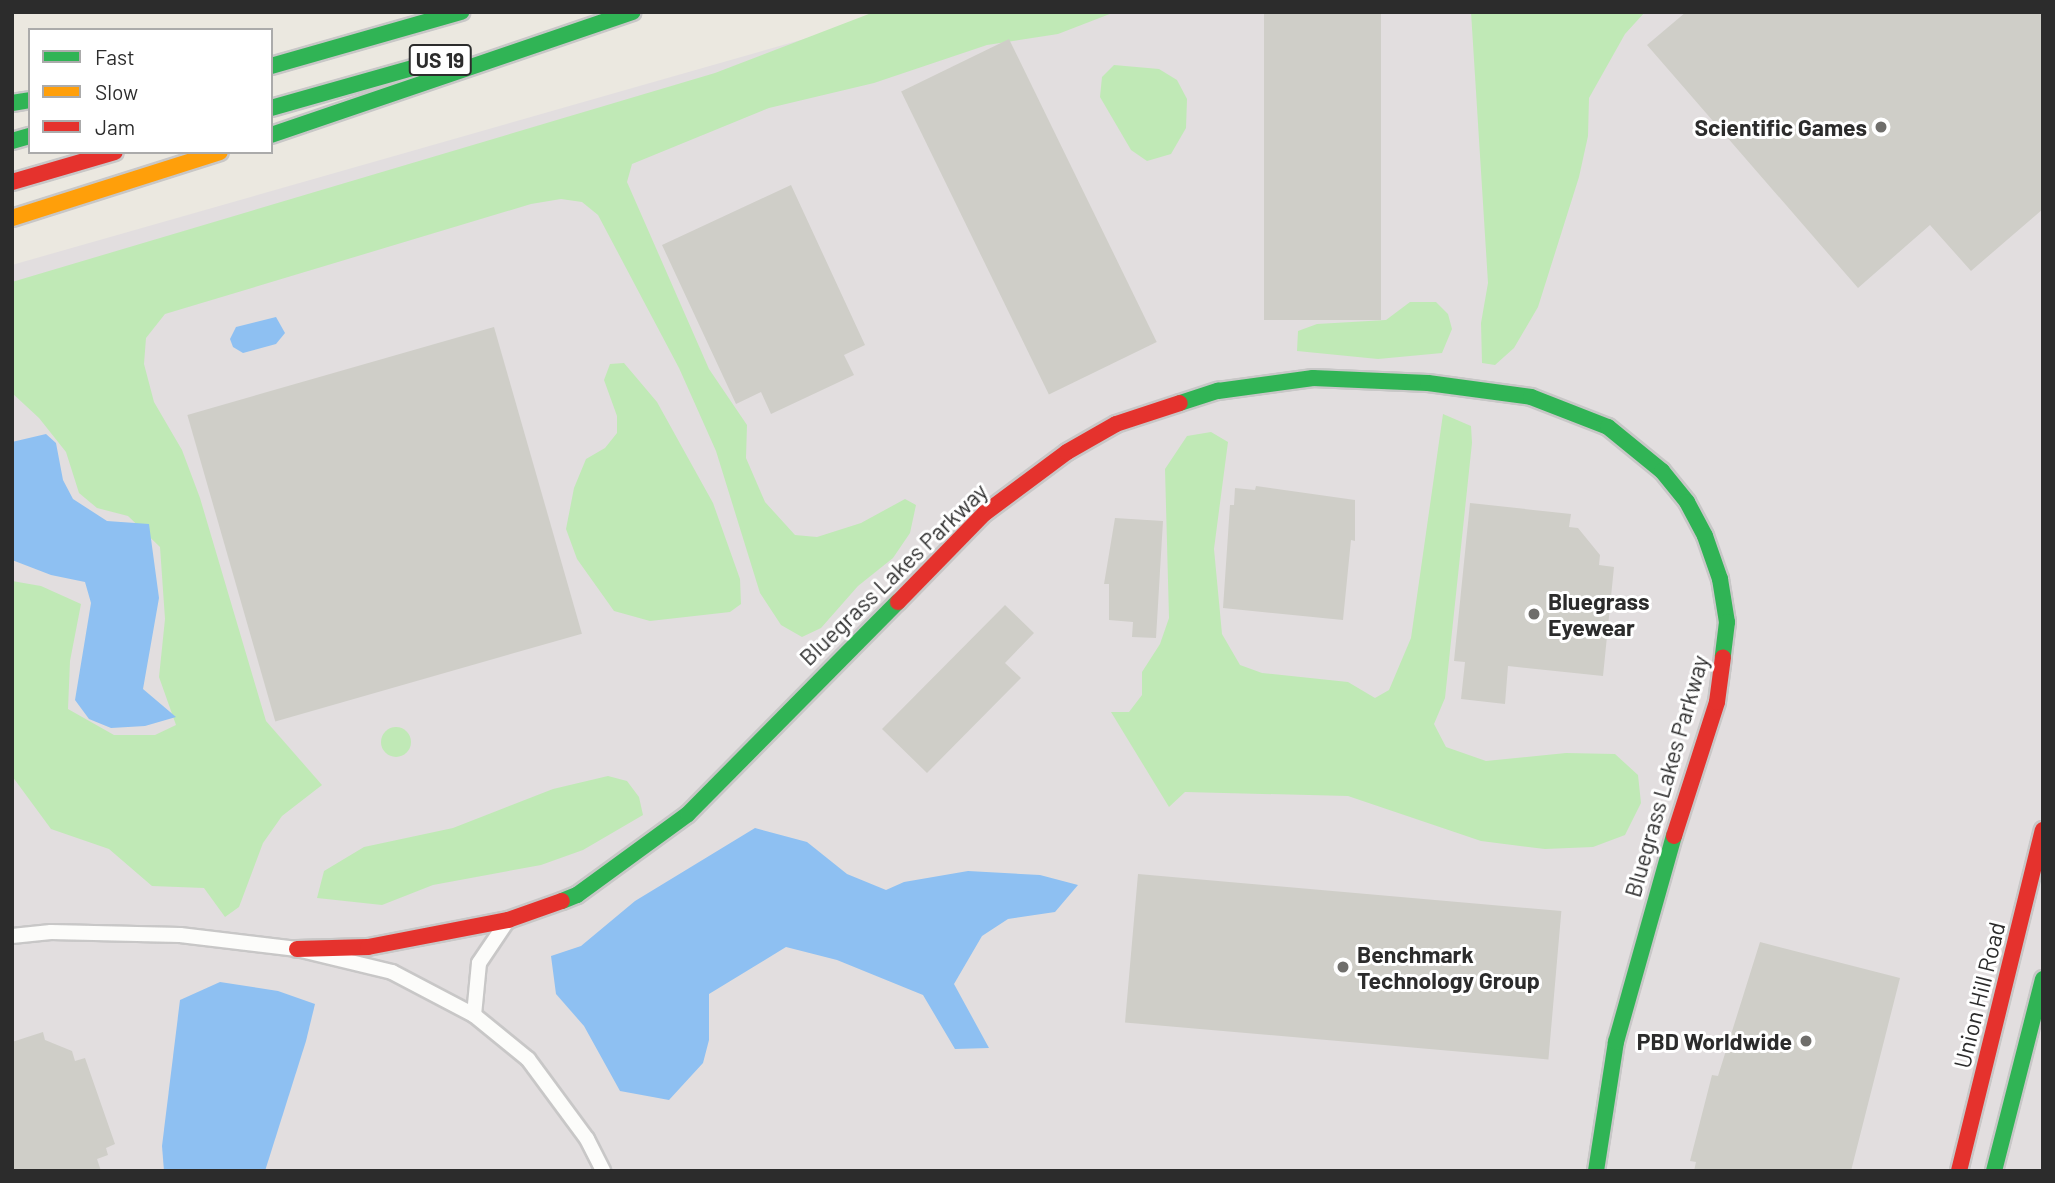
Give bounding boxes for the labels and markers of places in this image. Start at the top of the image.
place label: Scientific Games [1694,113,1867,141]
marker: Scientific Games [1873,119,1889,135]
place label: Bluegrass Eyewear [1548,587,1649,641]
marker: Bluegrass Eyewear [1526,606,1542,622]
place label: Benchmark Technology Group [1357,940,1540,994]
marker: Benchmark Technology Group [1335,959,1351,975]
place label: PBD Worldwide [1637,1027,1792,1055]
marker: PBD Worldwide [1798,1033,1814,1049]

